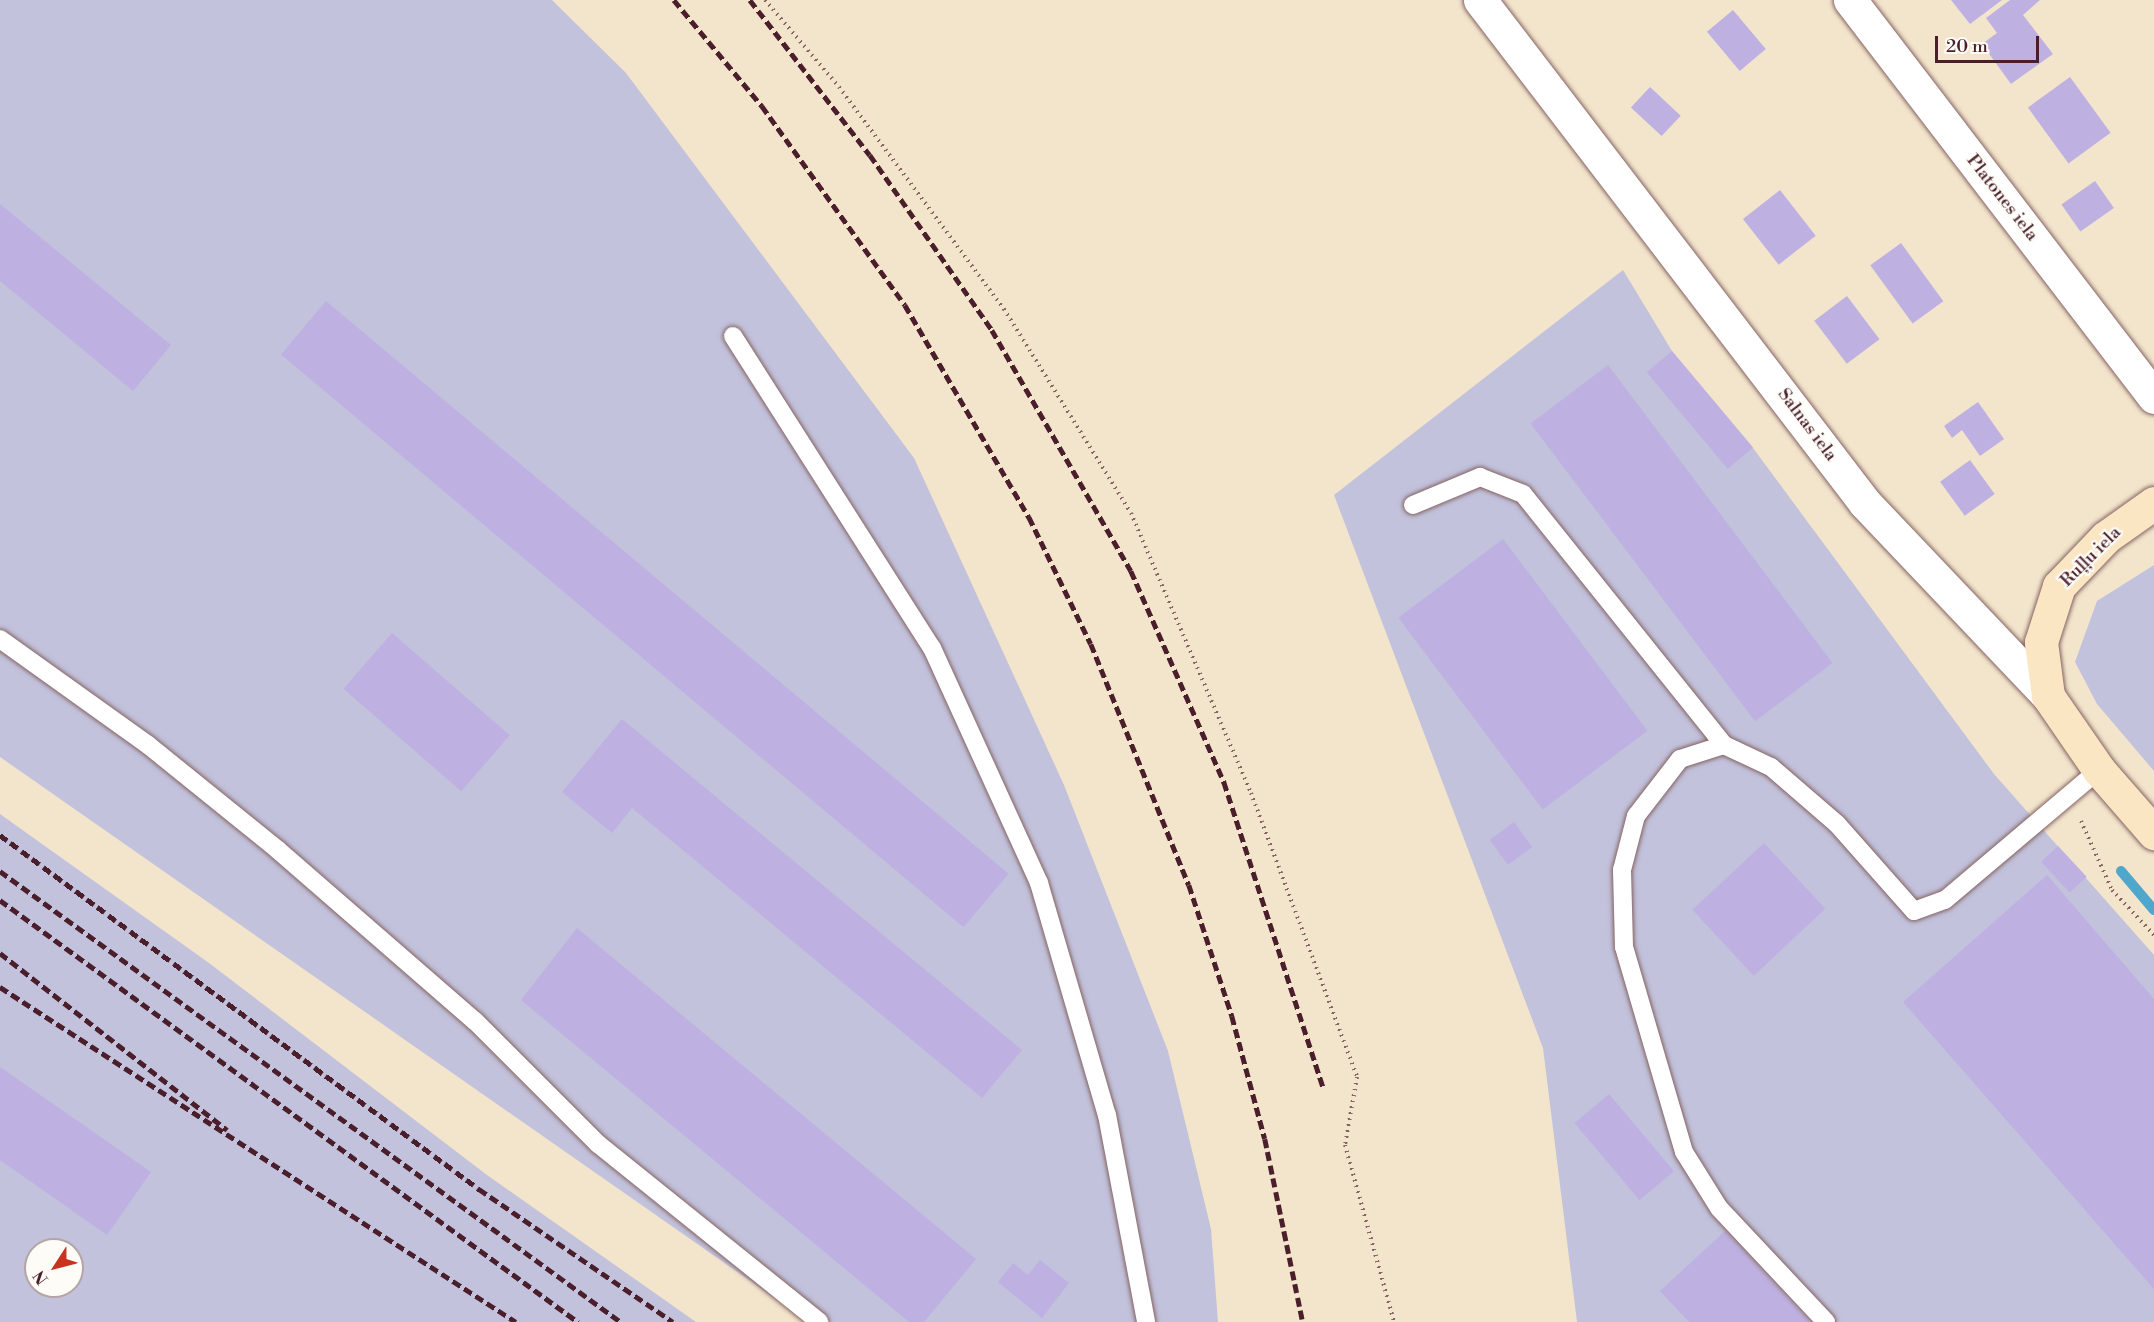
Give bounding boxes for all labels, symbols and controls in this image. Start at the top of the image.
scale bar [1938,24,2042,62]
text: 20 m [1946,35,1988,58]
street label: Platones iela [1962,150,2042,246]
street label: Salnas iela [1773,384,1841,466]
street label: Ruļļu iela [2056,522,2126,592]
north arrow [24,1238,84,1298]
text: N [29,1266,53,1288]

